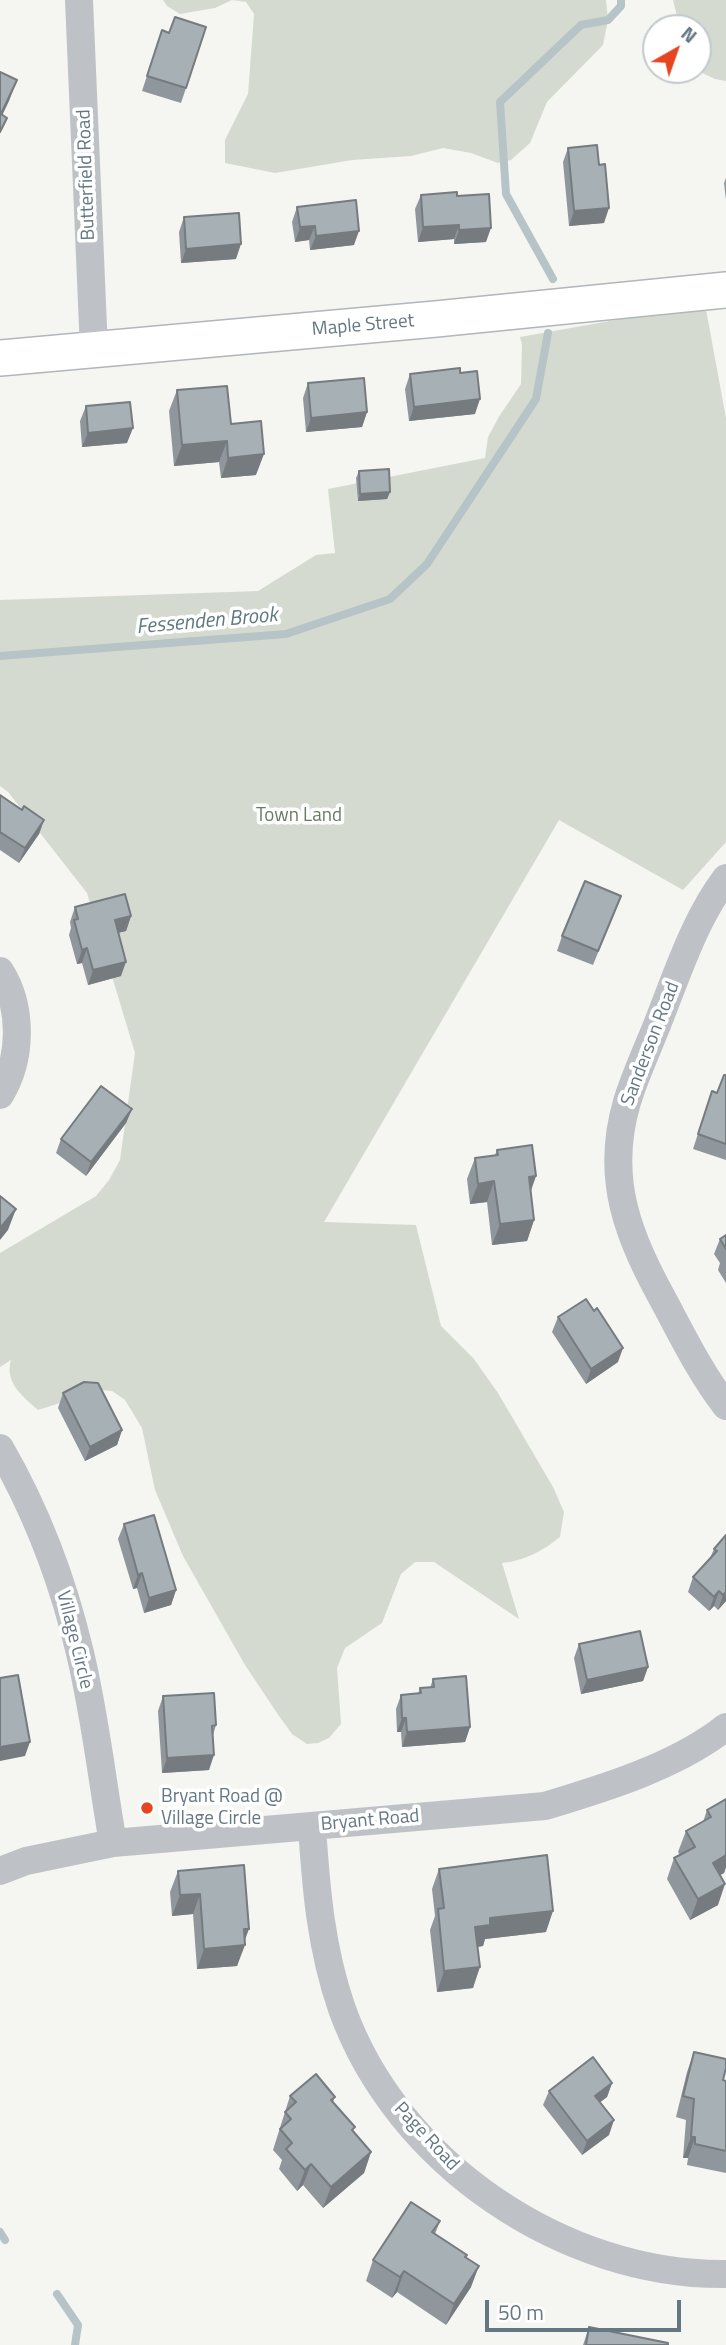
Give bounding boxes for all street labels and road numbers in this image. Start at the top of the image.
street label: Butterfield Road [73,109,101,241]
street label: Maple Street [311,310,415,342]
street label: Sanderson Road [617,979,685,1109]
street label: Village Circle [51,1589,97,1691]
street label: Bryant Road [320,1805,420,1837]
street label: Page Road [389,2098,463,2176]

